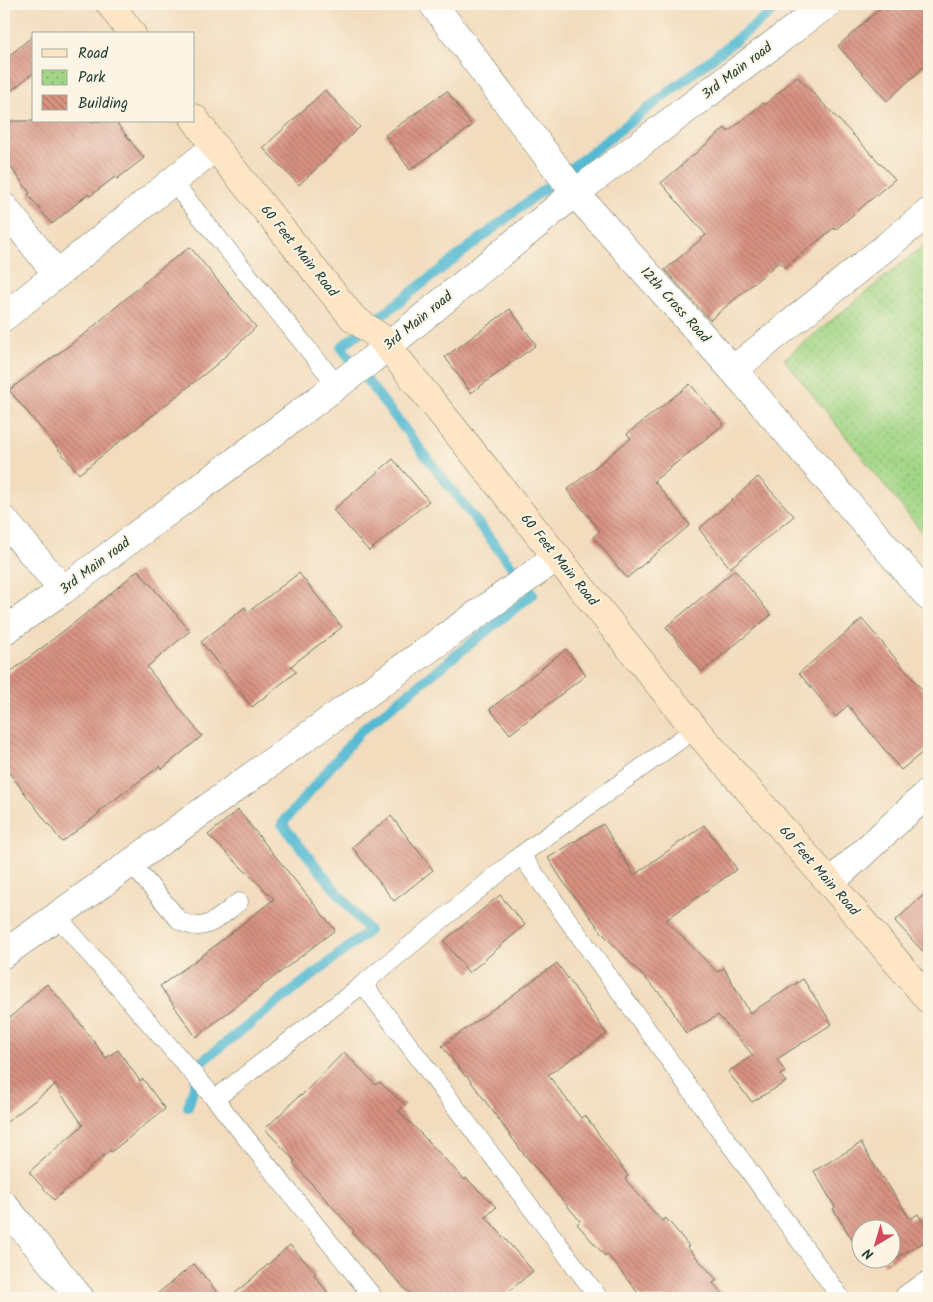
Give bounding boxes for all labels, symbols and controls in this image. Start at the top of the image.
legend [32,32,195,122]
street label: 3rd Main road [697,36,778,105]
text: Road [78,42,109,66]
text: Park [78,66,106,90]
text: Building [78,92,128,116]
street label: 60 Feet Main Road [255,200,344,303]
street label: 12th Cross Road [635,262,716,349]
street label: 3rd Main road [379,285,458,356]
street label: 60 Feet Main Road [515,509,604,612]
street label: 3rd Main road [55,531,136,600]
street label: 60 Feet Main Road [773,821,865,922]
north arrow [850,1220,900,1270]
text: N [858,1242,879,1265]

